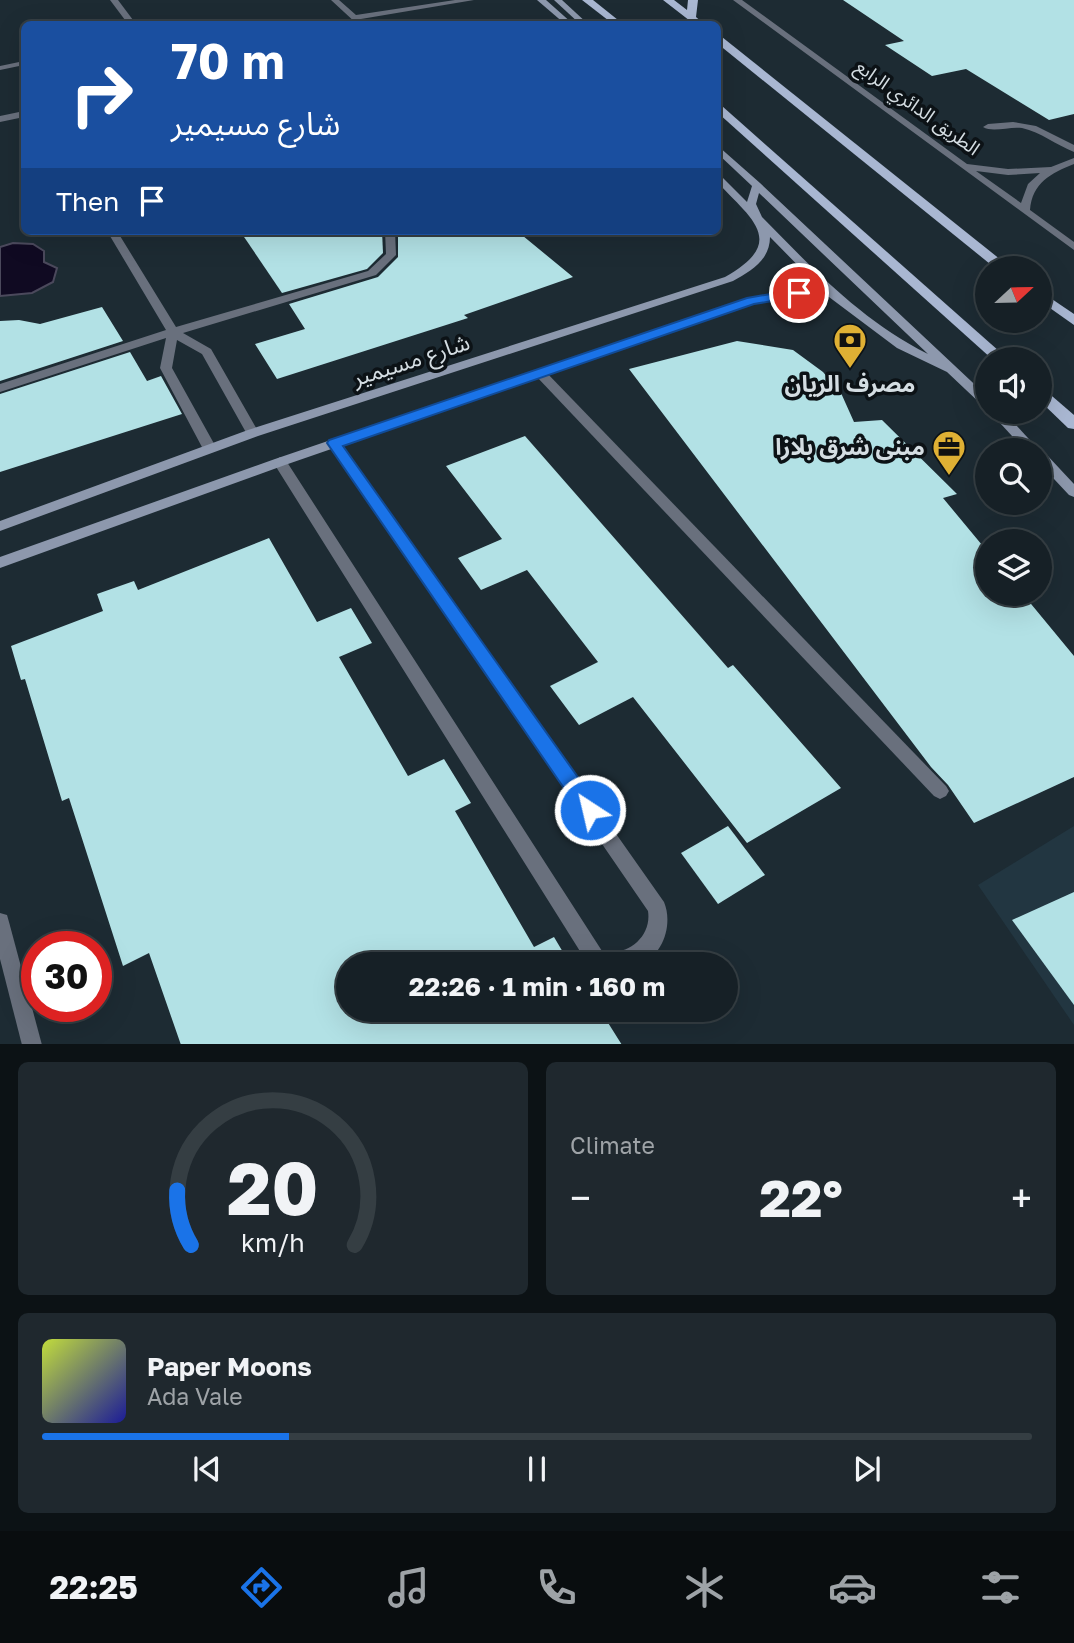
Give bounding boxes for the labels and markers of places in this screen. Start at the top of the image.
pin [769,263,829,323]
bank icon: مصرف الريان [831,321,869,370]
place label: مصرف الريان [785,369,915,398]
office icon: مبنى شرق بلازا [930,428,968,477]
place label: مبنى شرق بلازا [775,432,925,461]

